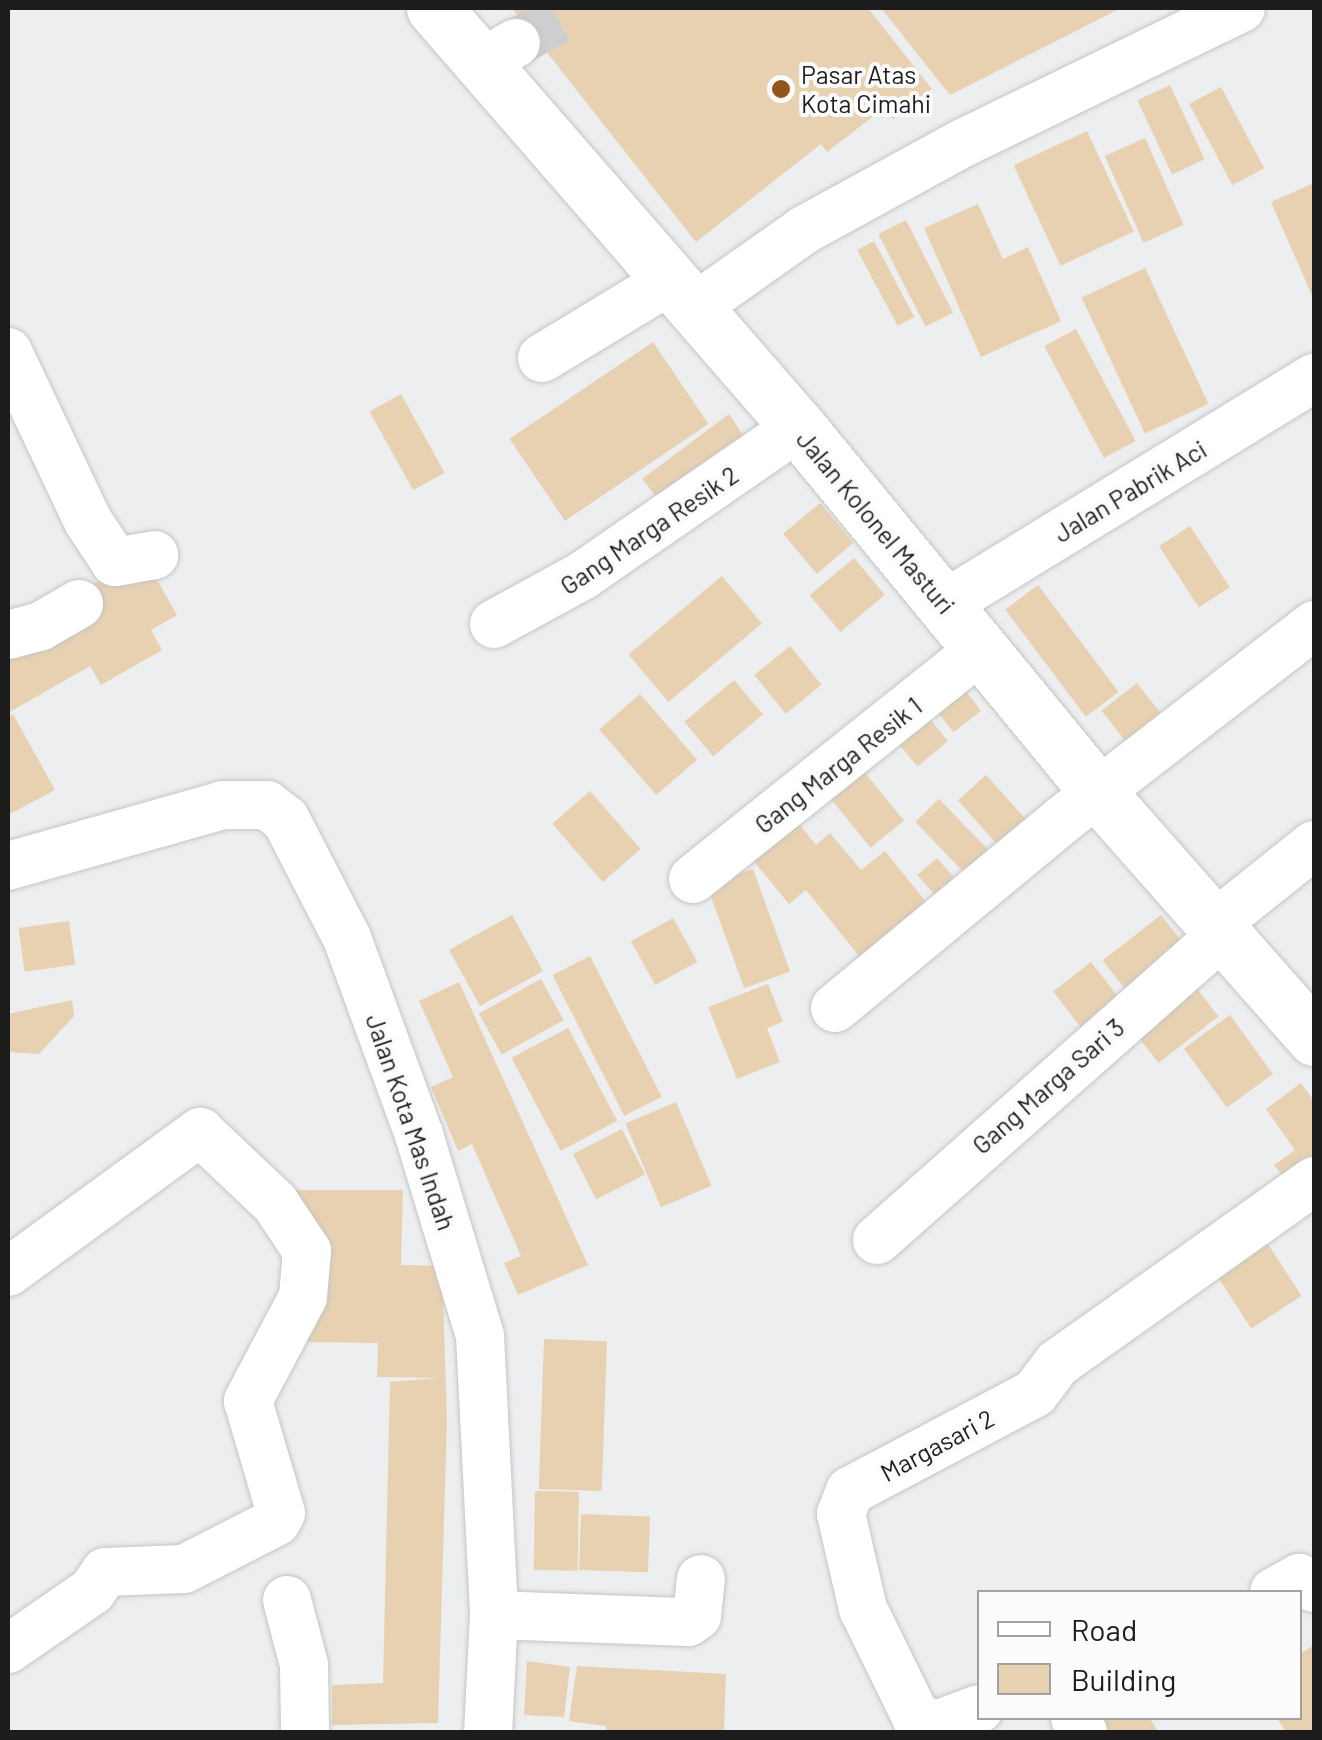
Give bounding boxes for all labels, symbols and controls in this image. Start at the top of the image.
place label: Pasar Atas Kota Cimahi [801,60,931,119]
marker: Pasar Atas Kota Cimahi [770,78,792,100]
street label: Jalan Kolonel Masturi [791,424,961,620]
street label: Jalan Pabrik Aci [1048,434,1212,548]
street label: Gang Marga Resik 2 [554,459,744,601]
street label: Gang Marga Resik 1 [749,691,927,839]
street label: Jalan Kota Mas Indah [360,1010,462,1234]
street label: Gang Marga Sari 3 [966,1012,1130,1160]
street label: Margasari 2 [875,1403,999,1487]
legend [977,1590,1302,1720]
text: Road [1071,1611,1137,1647]
text: Building [1071,1661,1176,1697]

